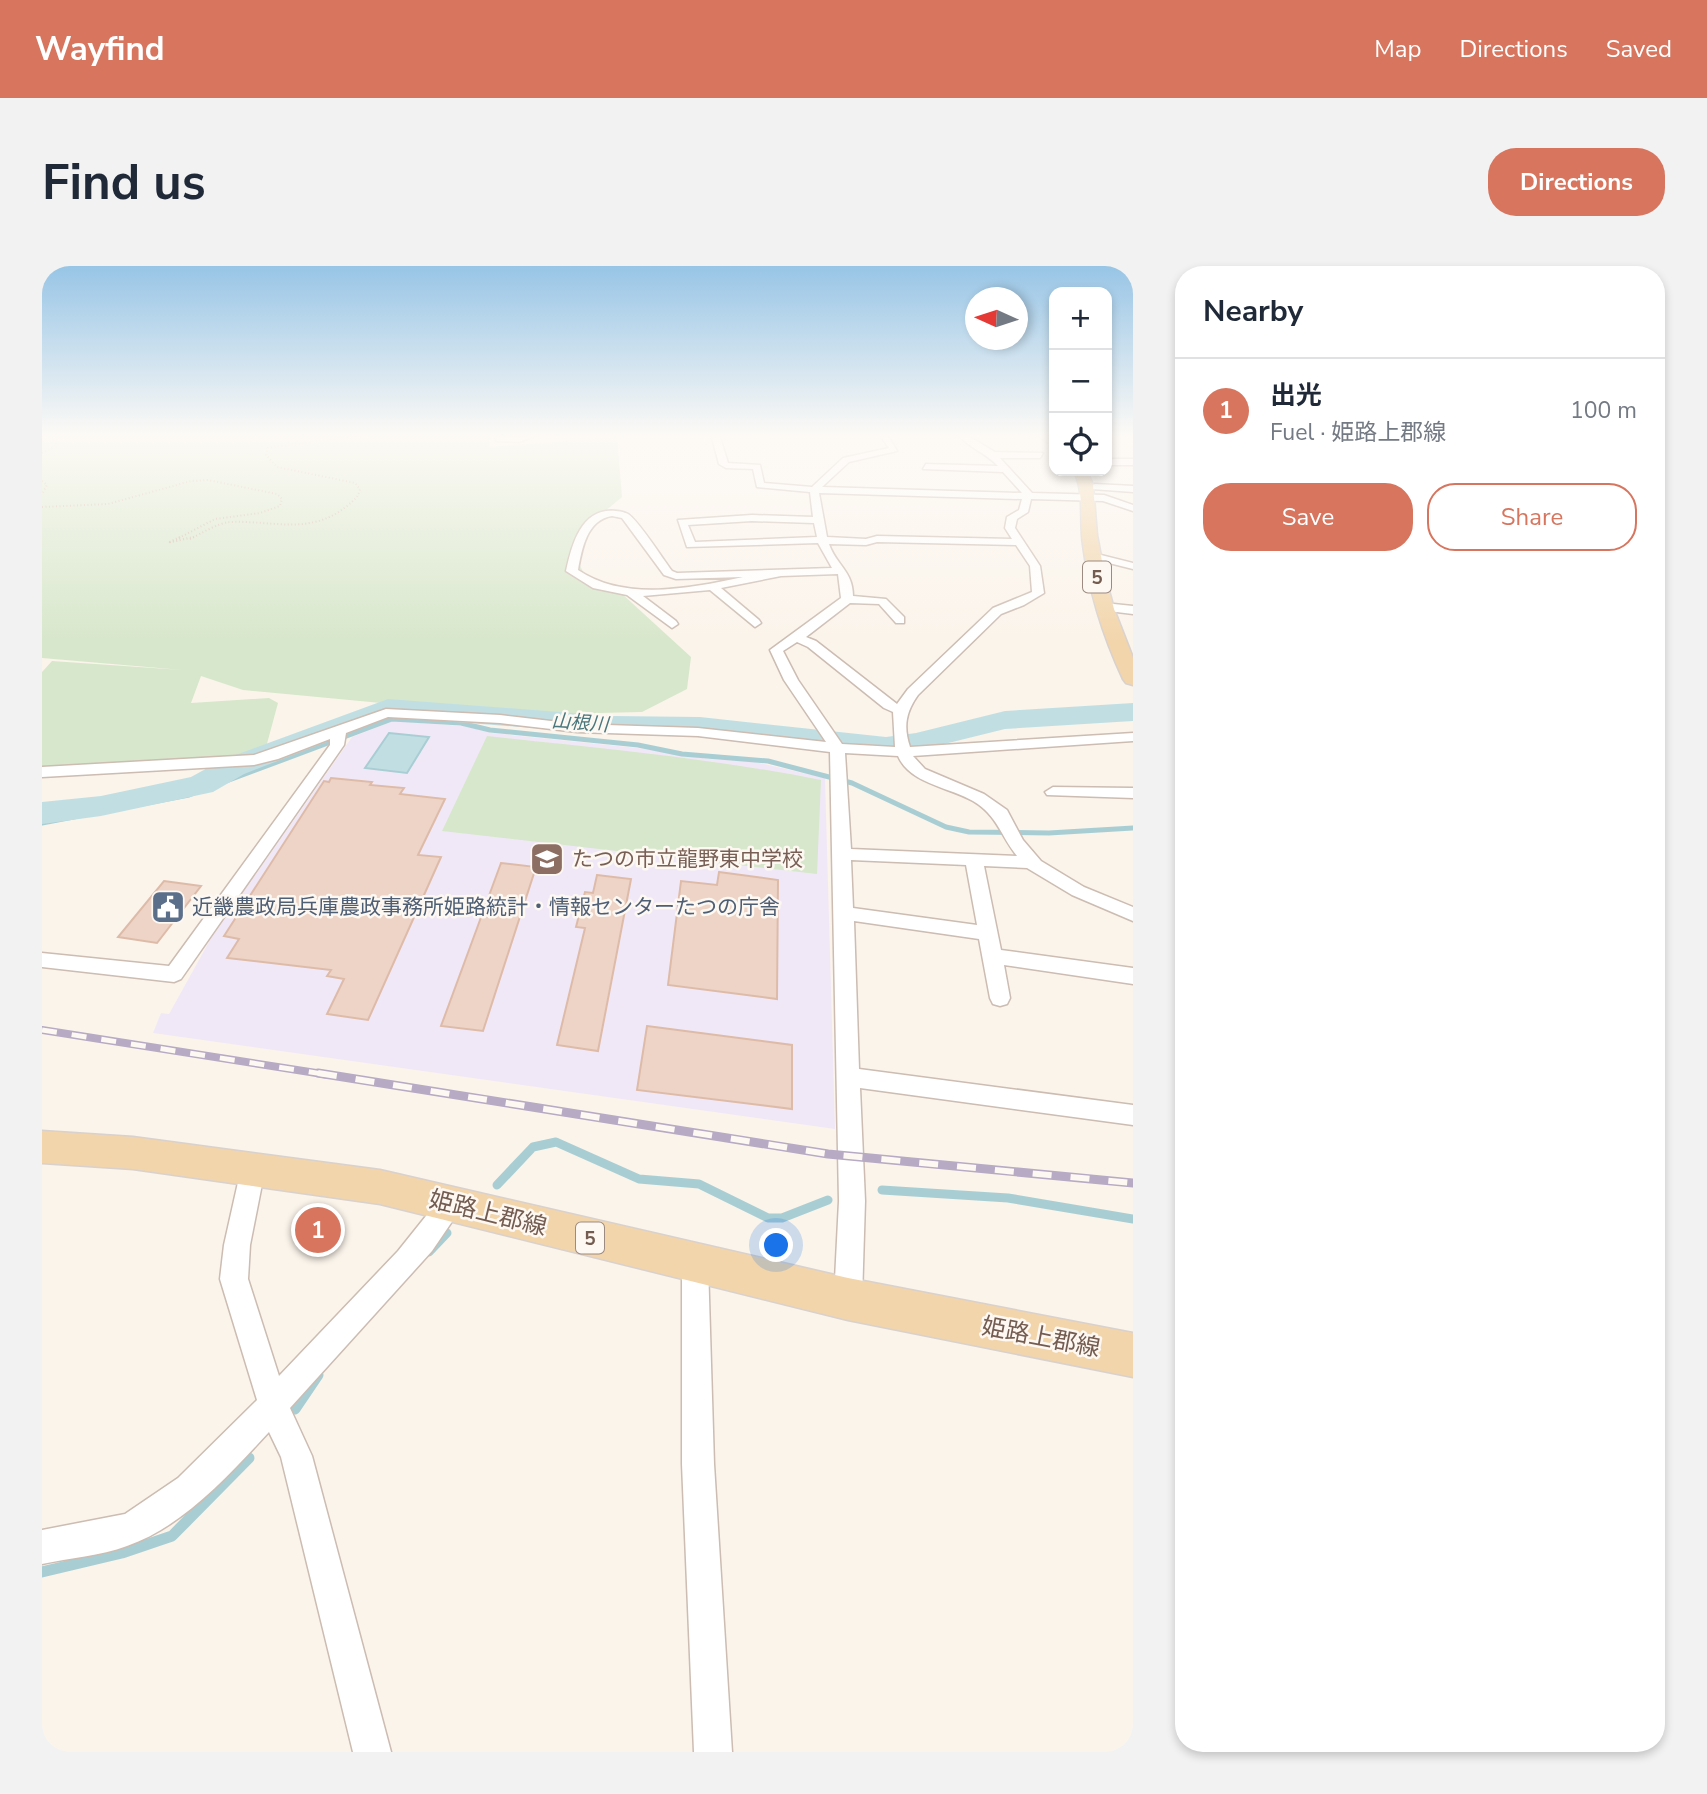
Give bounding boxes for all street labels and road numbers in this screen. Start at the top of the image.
road number: 5 [1083,562,1111,592]
street label: 姫路上郡線 [426,1183,550,1243]
road number: 5 [576,1222,604,1254]
street label: 姫路上郡線 [979,1310,1103,1364]

